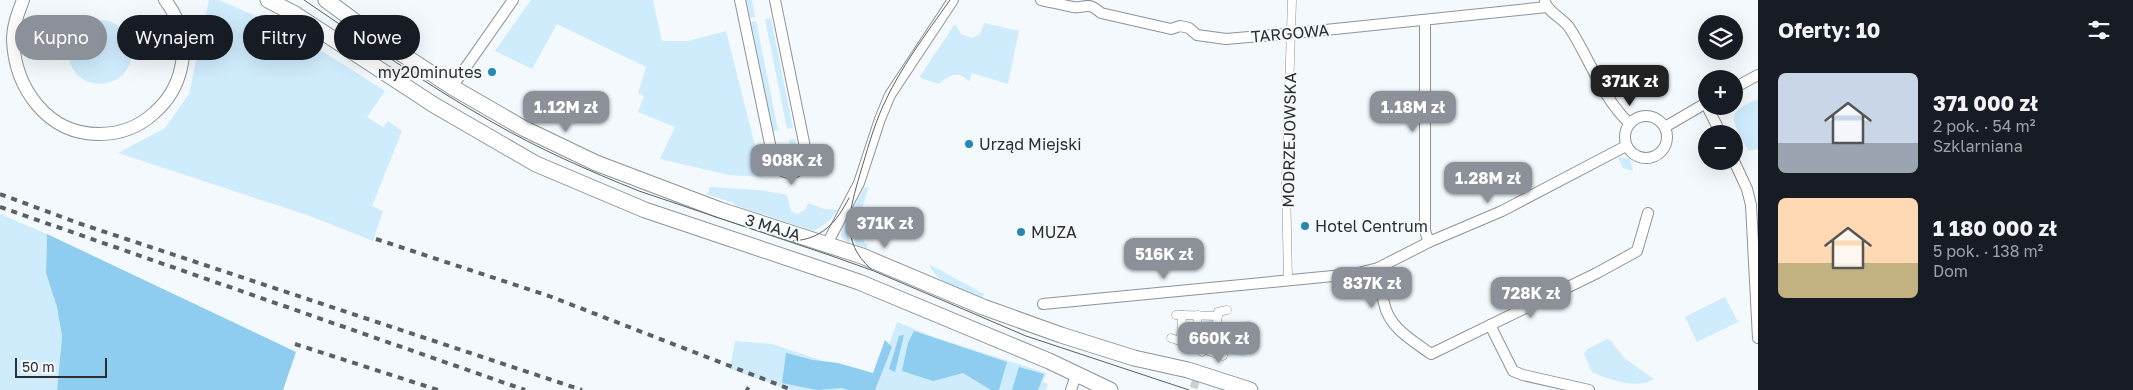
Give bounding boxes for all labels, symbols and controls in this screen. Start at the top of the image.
chip: Kupno [15,15,107,60]
chip: Wynajem [117,15,233,60]
chip: Filtry [243,15,324,60]
chip: Nowe [334,15,420,60]
map controls [1698,15,1743,170]
button: layers [1698,15,1743,60]
icon: filters [2085,16,2113,44]
text: Oferty: 10 [1778,17,1880,43]
street label: TARGOWA [1250,20,1330,46]
place label: my20minutes [378,62,482,82]
pin: 371K zł [1584,64,1676,107]
marker: my20minutes [486,66,498,78]
button: + [1698,70,1743,115]
text: 371K zł [1602,71,1658,91]
street label: MODRZEJOWSKA [1278,72,1300,208]
pin: 1.12M zł [514,90,618,133]
pin: 1.18M zł [1361,90,1465,133]
text: 371 000 zł [1933,90,2038,116]
icon: home [1818,93,1878,153]
text: 1.12M zł [534,97,598,117]
text: 1.18M zł [1381,97,1445,117]
text: 2 pok. · 54 m² [1933,116,2035,136]
button: − [1698,125,1743,170]
place label: Urząd Miejski [979,134,1082,154]
text: Szklarniana [1933,136,2023,156]
marker: Urząd Miejski [963,138,975,150]
pin: 908K zł [746,144,838,186]
text: 908K zł [762,150,822,170]
pin: 1.28M zł [1436,162,1540,204]
text: 1.28M zł [1455,168,1521,188]
pin: 371K zł [839,206,931,249]
street label: 3 MAJA [743,209,804,245]
text: 371K zł [857,213,913,233]
text: 1 180 000 zł [1933,215,2057,241]
place label: Hotel Centrum [1315,216,1428,236]
icon: home [1818,218,1878,278]
marker: Hotel Centrum [1299,220,1311,232]
place label: MUZA [1031,222,1077,242]
marker: MUZA [1015,226,1027,238]
pin: 516K zł [1118,238,1210,280]
text: 5 pok. · 138 m² [1933,241,2043,261]
text: 516K zł [1135,244,1193,264]
text: Dom [1933,261,1968,281]
pin: 837K zł [1326,266,1418,309]
text: 837K zł [1343,273,1401,293]
pin: 728K zł [1485,276,1577,319]
text: 728K zł [1502,283,1560,303]
pin: 660K zł [1173,322,1265,364]
text: 660K zł [1189,328,1249,348]
scale bar [15,355,108,378]
text: 50 m [22,358,55,375]

